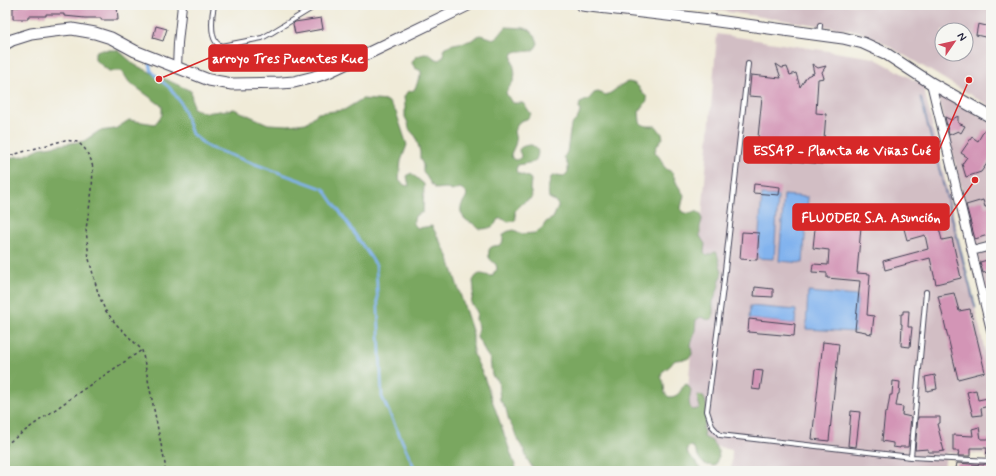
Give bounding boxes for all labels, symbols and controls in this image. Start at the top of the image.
north arrow [934,22,974,62]
text: N [954,30,969,44]
callout: arroyo Tres Puentes Kue [209,45,367,71]
text: arroyo Tres Puentes Kue [212,50,364,68]
callout: ESSAP - Planta de Viñas Cué [744,137,939,163]
text: ESSAP - Planta de Viñas Cué [753,142,932,160]
callout: FLUODER S.A. Asunción [793,204,949,230]
text: FLUODER S.A. Asunción [801,209,941,227]

